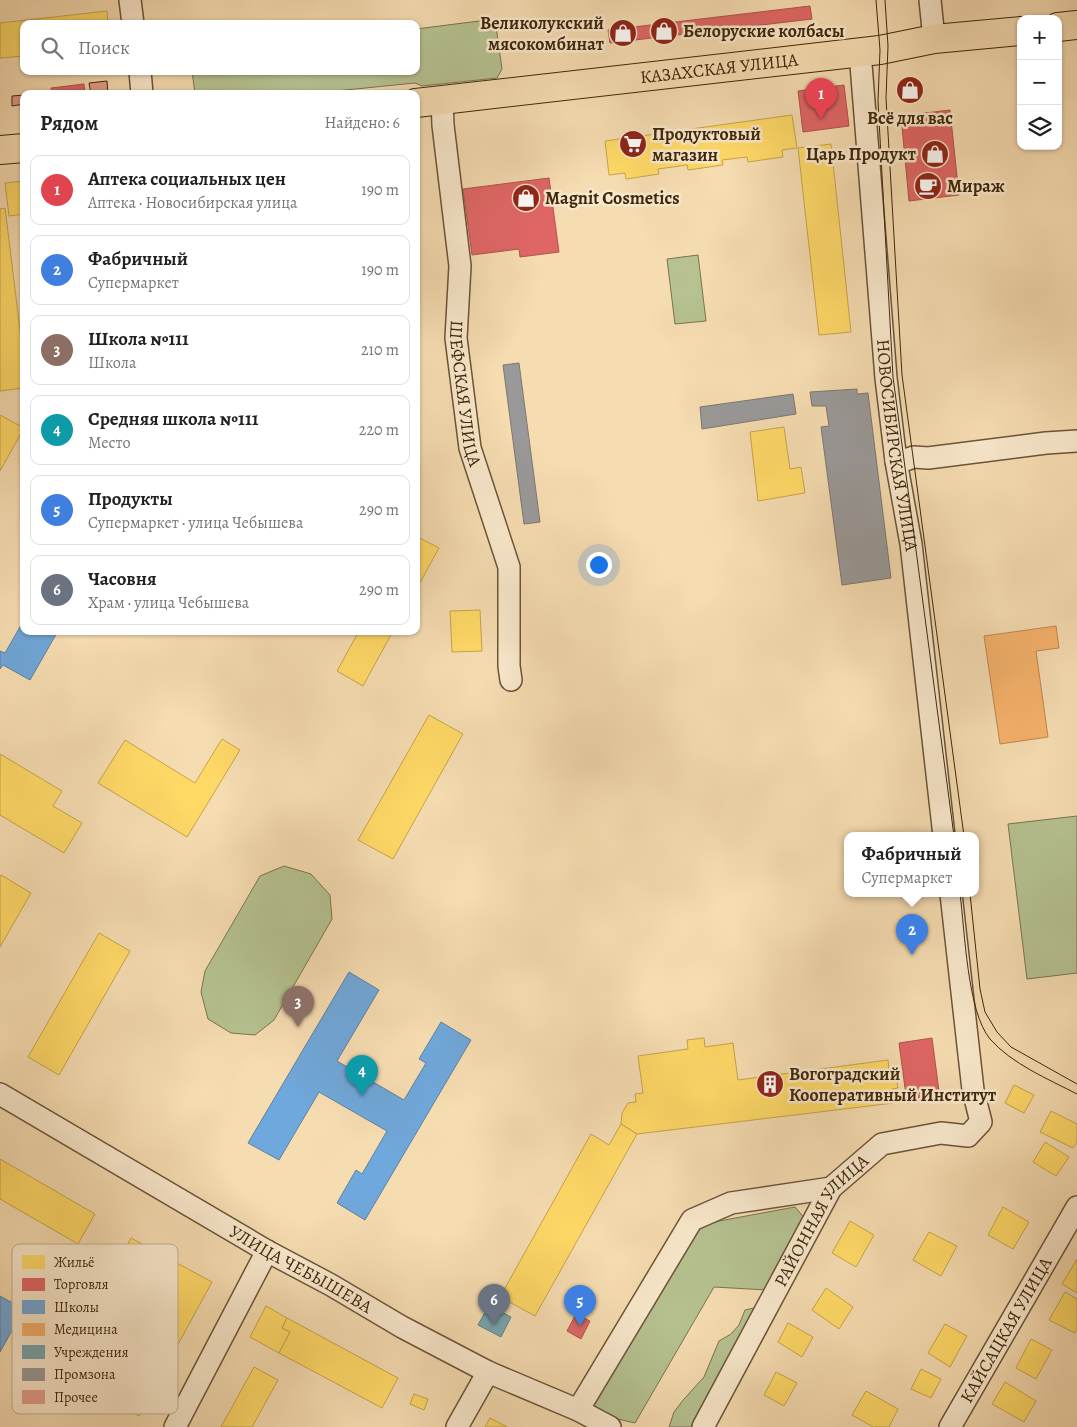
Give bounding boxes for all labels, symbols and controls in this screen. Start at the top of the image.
place label: Великолукский мясокомбинат [480,11,604,56]
map controls [1017,15,1062,150]
button: + [1017,15,1062,60]
shop icon: Белоруские колбасы [649,16,679,46]
shop icon: Великолукский мясокомбинат [608,18,638,48]
place label: Белоруские колбасы [683,19,845,43]
search box [20,20,420,75]
icon: search [38,34,66,62]
text: Поиск [78,35,130,61]
street label: КАЗАХСКАЯ УЛИЦА [639,47,800,89]
button: − [1017,60,1062,105]
shop icon: Всё для вас [895,75,925,105]
pin: 1 [805,78,837,119]
button: layers [1017,105,1062,150]
place label: Всё для вас [867,106,953,130]
text: Рядом [40,109,98,137]
text: Найдено: 6 [325,112,400,134]
place label: Продуктовый магазин [652,122,761,167]
supermarket icon: Продуктовый магазин [618,129,648,159]
shop icon: Царь Продукт [920,139,950,169]
place label: Царь Продукт [806,142,916,166]
text: Аптека социальных цен [88,166,286,192]
cafe icon: Мираж [913,171,943,201]
place label: Мираж [947,174,1005,198]
text: 1 [54,179,60,201]
text: 190 m [361,179,399,201]
shop icon: Magnit Cosmetics [511,183,541,213]
place label: Magnit Cosmetics [545,186,680,210]
text: Аптека · Новосибирская улица [88,192,297,214]
text: Фабричный [88,246,188,272]
text: 2 [53,259,61,281]
text: 190 m [361,259,399,281]
text: Супермаркет [88,272,179,294]
street label: ШЕФСКАЯ УЛИЦА [444,319,487,470]
text: Школа №111 [88,326,189,352]
street label: НОВОСИБИРСКАЯ УЛИЦА [871,338,924,553]
text: 3 [54,339,60,361]
text: 210 m [361,339,399,361]
text: Школа [88,352,136,374]
text: Средняя школа №111 [88,406,259,432]
text: 4 [53,419,61,441]
text: 220 m [359,419,399,441]
text: Место [88,432,131,454]
text: Продукты [88,486,173,512]
text: 5 [54,499,60,521]
text: 290 m [359,499,399,521]
text: Супермаркет · улица Чебышева [88,512,303,534]
your location [586,552,612,578]
text: Часовня [88,566,157,592]
text: 6 [53,579,61,601]
text: 290 m [359,579,399,601]
text: Храм · улица Чебышева [88,592,249,614]
popup [844,832,979,897]
text: Фабричный [861,841,962,867]
text: Супермаркет [861,867,952,889]
pin: 2 [896,914,928,955]
pin: 3 [282,986,314,1027]
pin: 4 [346,1055,378,1096]
place label: Вогоградский Кооперативный Институт [789,1062,996,1107]
building icon: Вогоградский Кооперативный Институт [755,1069,785,1099]
street label: РАЙОННАЯ УЛИЦА [768,1148,874,1291]
street label: УЛИЦА ЧЕБЫШЕВА [225,1219,377,1319]
legend [12,1244,178,1414]
street label: КАЙСАЦКАЯ УЛИЦА [954,1252,1058,1407]
text: Жильё [54,1253,94,1272]
text: Торговля [54,1275,109,1294]
pin: 6 [478,1284,510,1325]
pin: 5 [564,1285,596,1326]
text: Школы [54,1298,99,1317]
text: Медицина [54,1320,118,1339]
text: Учреждения [54,1343,129,1362]
text: Промзона [54,1365,116,1384]
text: Прочее [54,1388,98,1407]

